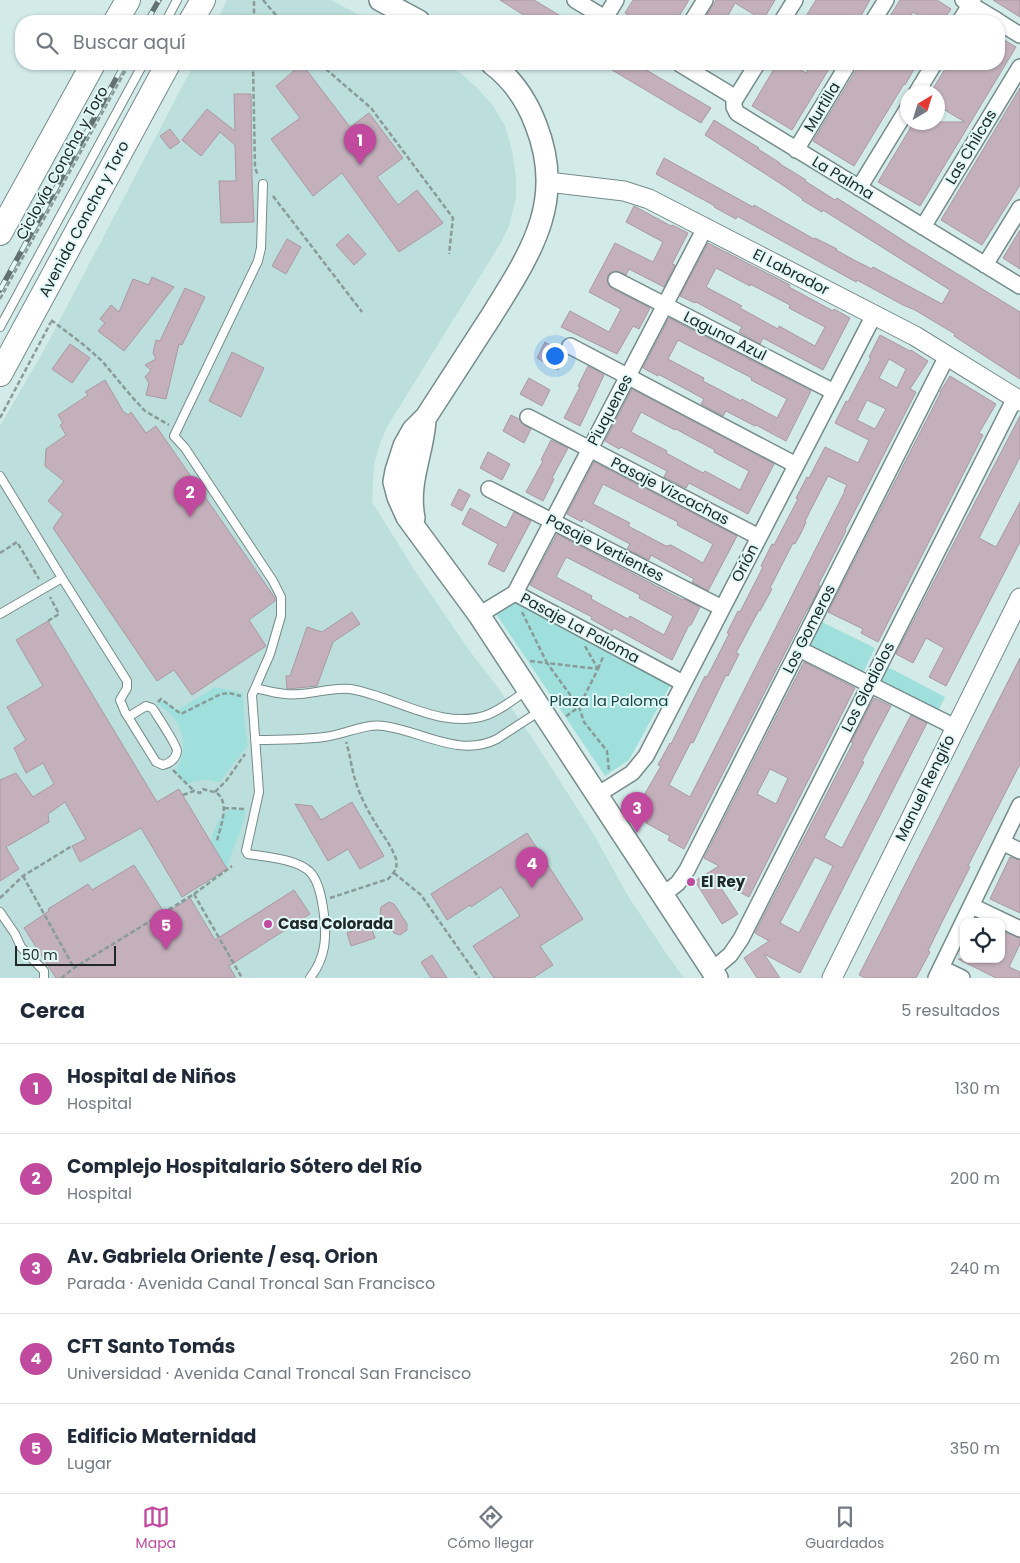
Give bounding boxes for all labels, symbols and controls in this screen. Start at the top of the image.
search box [15,15,1005,70]
icon: search [33,29,61,57]
text: Buscar aquí [73,29,186,56]
street label: Murtilla [798,78,845,136]
street label: Ciclovía Concha y Toro [10,82,113,243]
north arrow [900,85,945,130]
street label: Las Chilcas [940,105,1001,188]
pin: 1 [344,124,376,165]
street label: Avenida Concha y Toro [33,137,134,301]
street label: La Palma [808,151,878,204]
street label: El Labrador [749,243,833,300]
street label: Laguna Azul [680,306,770,365]
your location [542,343,568,369]
street label: Piuquenes [582,370,637,449]
street label: Pasaje Vizcachas [607,452,733,530]
pin: 2 [174,476,206,517]
street label: Pasaje Vertientes [543,509,668,586]
street label: Orión [726,540,763,585]
street label: Los Gomeros [777,581,840,677]
street label: Pasaje La Paloma [517,587,644,668]
street label: Los Gladiolos [836,638,899,735]
park label: Plaza la Paloma [549,690,669,711]
street label: Manuel Rengifo [890,731,959,844]
pin: 3 [621,792,653,833]
pin: 4 [516,847,548,888]
place label: El Rey [701,871,746,892]
marker: El Rey [685,876,697,888]
pin: 5 [150,909,182,950]
place label: Casa Colorada [278,913,393,934]
marker: Casa Colorada [262,918,274,930]
map controls [960,918,1005,963]
button: locate [960,918,1005,963]
scale bar [15,943,116,966]
text: 50 m [22,945,58,965]
text: Cerca [20,996,85,1025]
text: 5 resultados [901,999,1000,1022]
text: Hospital de Niños [67,1063,236,1090]
text: 1 [33,1077,39,1100]
text: 130 m [955,1077,1000,1100]
text: Hospital [67,1092,132,1115]
text: Complejo Hospitalario Sótero del Río [67,1153,422,1180]
text: 2 [31,1167,41,1190]
text: 200 m [950,1167,1000,1190]
text: Hospital [67,1182,132,1205]
text: Av. Gabriela Oriente / esq. Orion [67,1243,378,1270]
text: 3 [31,1257,41,1280]
text: 240 m [950,1257,1000,1280]
text: Parada · Avenida Canal Troncal San Francisco [67,1272,435,1295]
text: CFT Santo Tomás [67,1333,235,1360]
text: 4 [31,1347,41,1370]
text: 260 m [950,1347,1000,1370]
text: Universidad · Avenida Canal Troncal San Francisco [67,1362,471,1385]
text: Edificio Maternidad [67,1423,256,1450]
text: 5 [31,1437,41,1460]
text: 350 m [950,1437,1000,1460]
text: Lugar [67,1452,112,1475]
tab: Mapa [136,1503,176,1554]
tab: Cómo llegar [447,1503,534,1554]
tab: Guardados [805,1503,884,1554]

